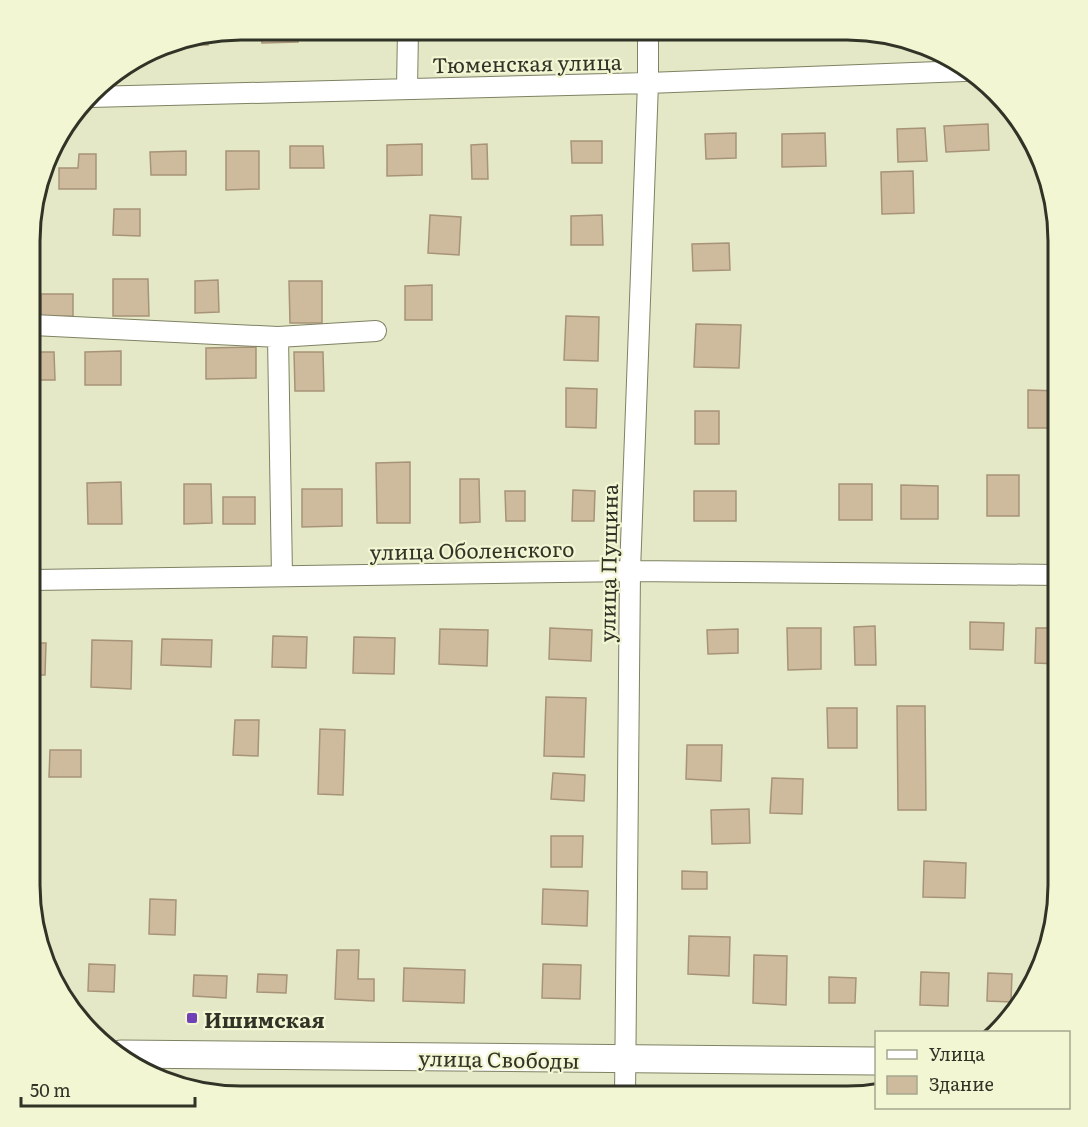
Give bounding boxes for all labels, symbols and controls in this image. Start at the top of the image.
street label: Тюменская улица [432,45,623,79]
street label: улица Пущина [590,483,624,643]
street label: улица Оболенского [369,532,575,566]
place label: Ишимская [204,1003,325,1034]
marker: Ишимская [185,1011,199,1025]
legend [875,1031,1070,1109]
text: Улица [929,1040,985,1067]
street label: улица Свободы [418,1041,580,1075]
scale bar [21,1070,195,1108]
text: Здание [929,1070,994,1097]
text: 50 m [30,1076,71,1103]

